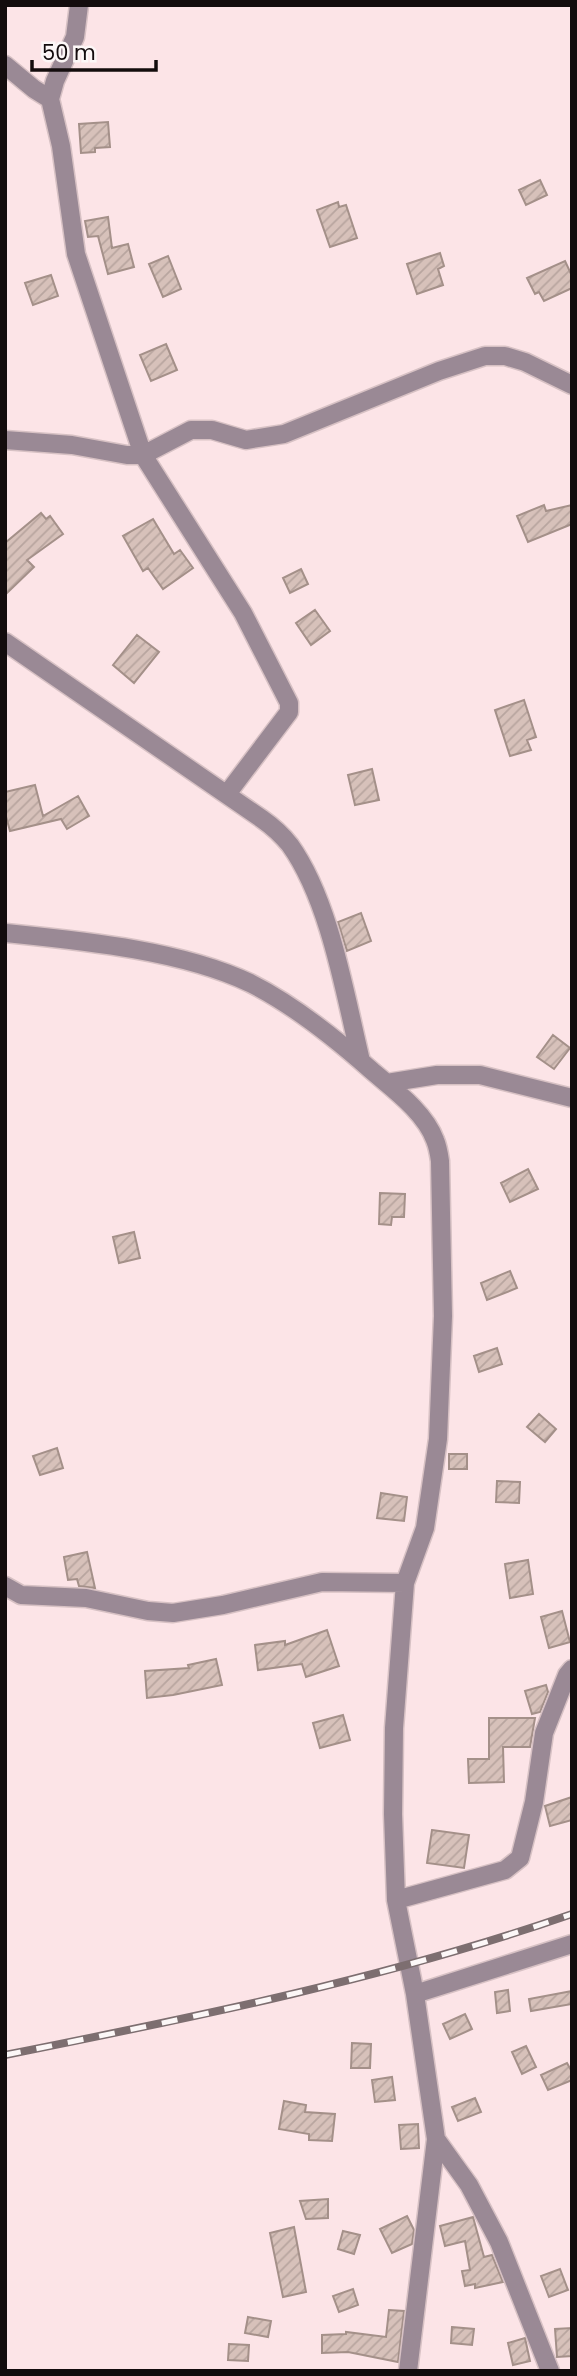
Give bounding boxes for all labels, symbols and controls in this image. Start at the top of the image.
scale bar [32,28,156,72]
text: 50 m [42,38,96,67]

